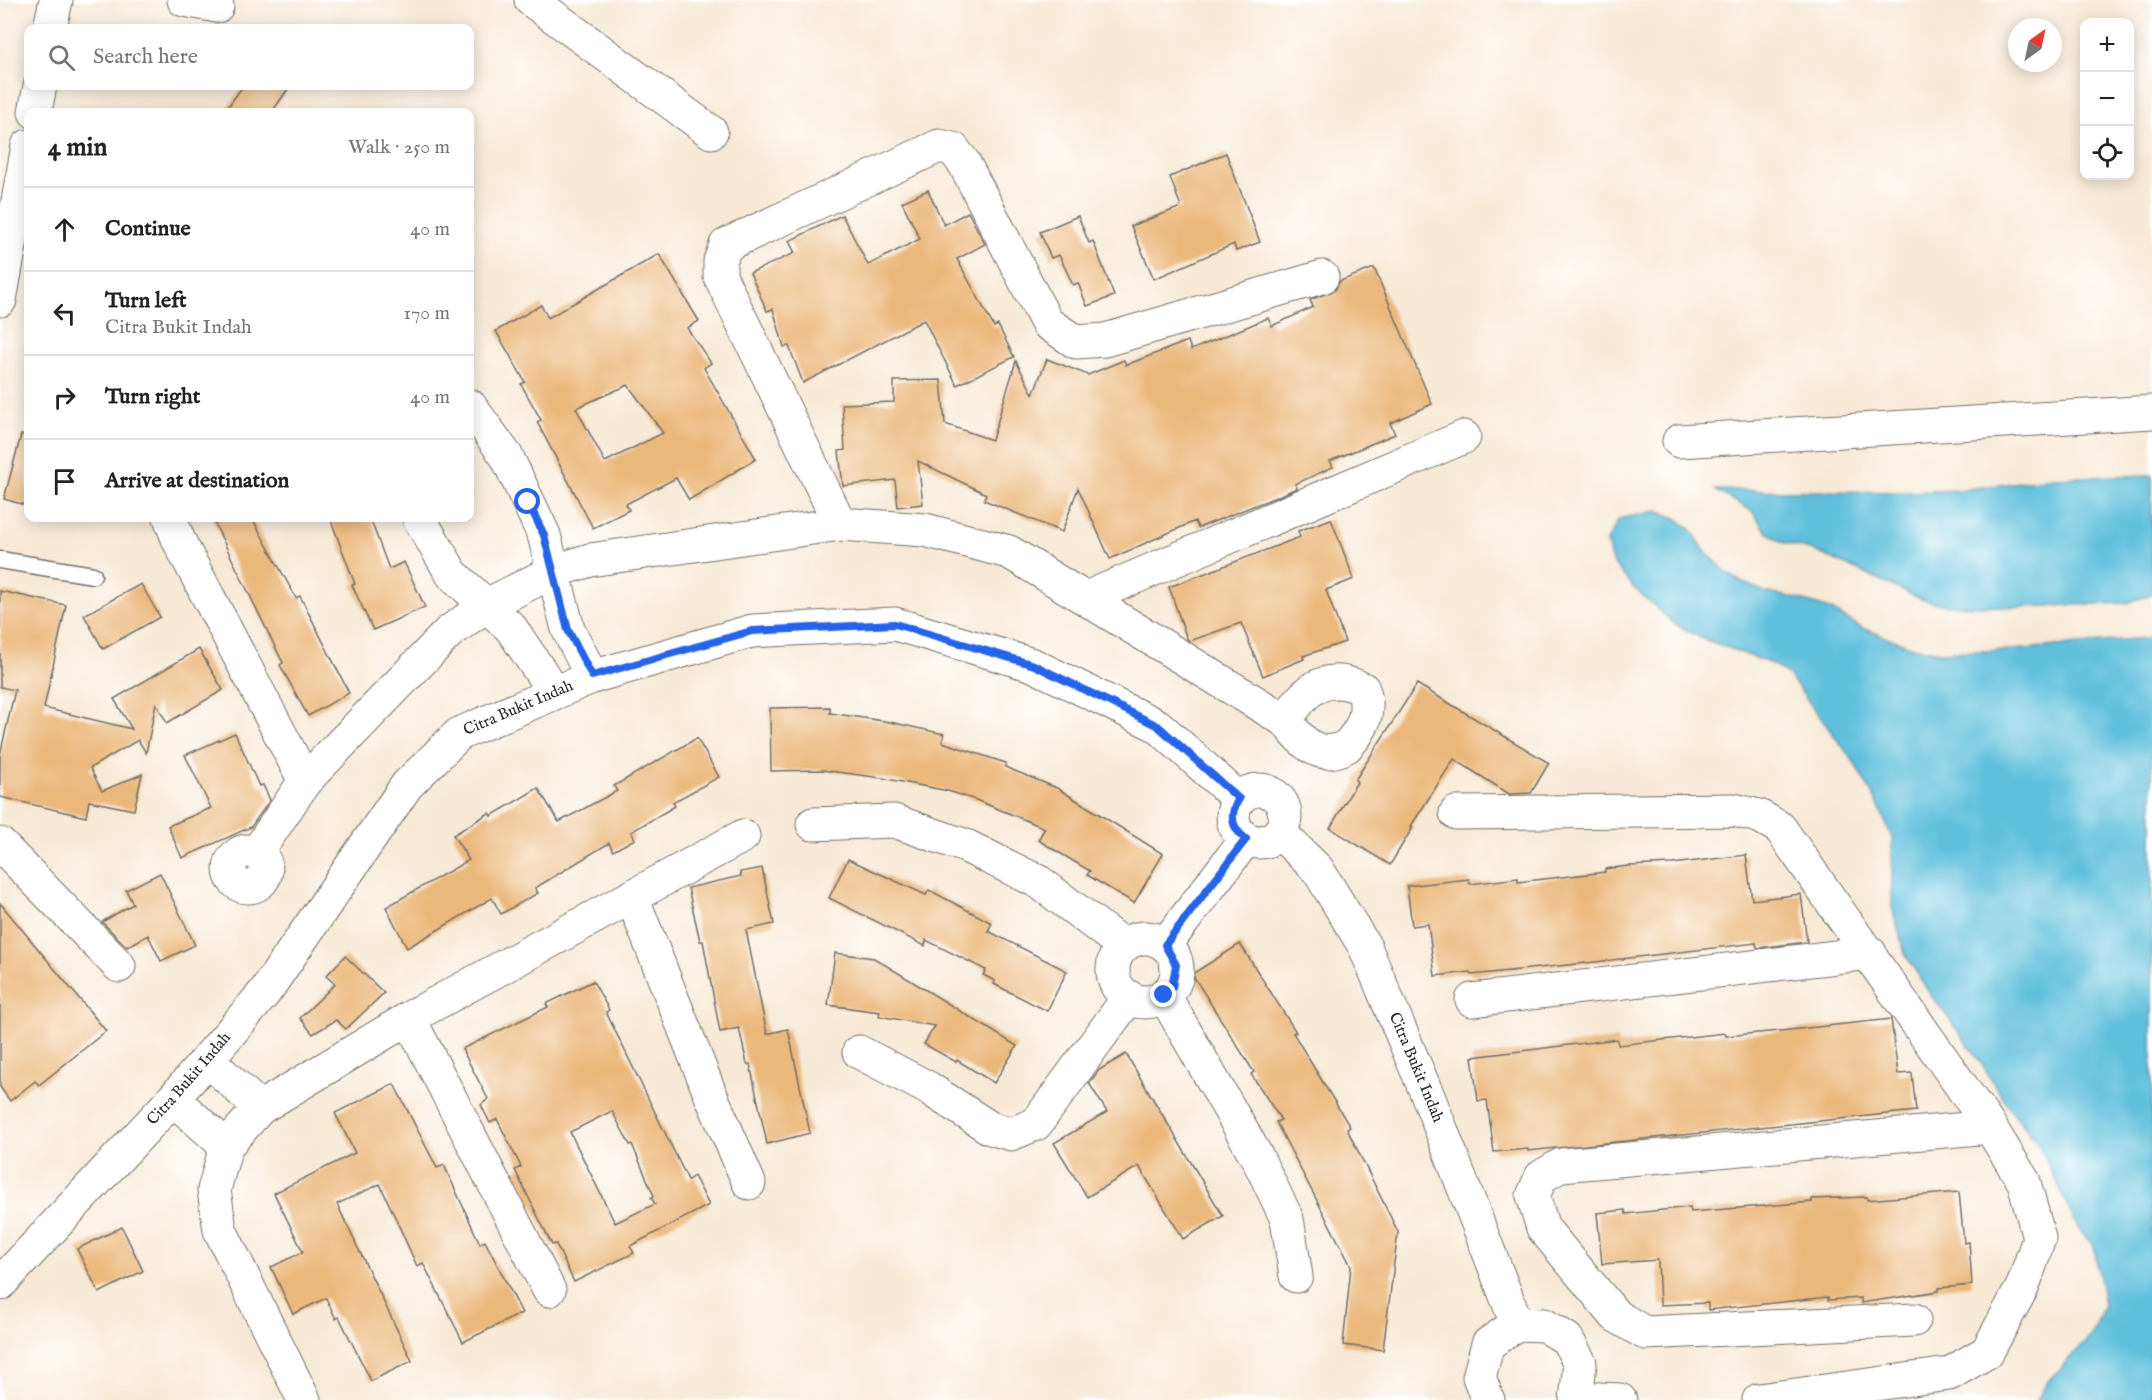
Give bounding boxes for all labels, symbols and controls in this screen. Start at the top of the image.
north arrow [2008,18,2062,72]
map controls [2080,18,2134,180]
button: + [2080,18,2134,72]
search box [24,24,474,90]
icon: search [45,41,78,74]
text: Search here [93,43,198,71]
button: − [2080,72,2134,126]
button: locate [2080,126,2134,180]
text: 4 min [48,131,107,164]
text: Walk · 250 m [348,135,450,160]
icon: ahead [48,213,81,246]
text: Continue [105,215,191,243]
text: 40 m [411,217,450,242]
text: Turn left [105,287,187,315]
icon: left [48,297,81,330]
text: 170 m [404,301,450,326]
text: Citra Bukit Indah [105,315,252,340]
icon: right [48,381,81,414]
text: Turn right [105,383,200,411]
text: 40 m [411,385,450,410]
icon: arrive [48,465,81,498]
text: Arrive at destination [105,467,289,495]
route start [514,488,540,514]
street label: Citra Bukit Indah [461,676,577,741]
route end [1150,981,1176,1007]
street label: Citra Bukit Indah [1384,1009,1448,1126]
street label: Citra Bukit Indah [143,1028,236,1130]

